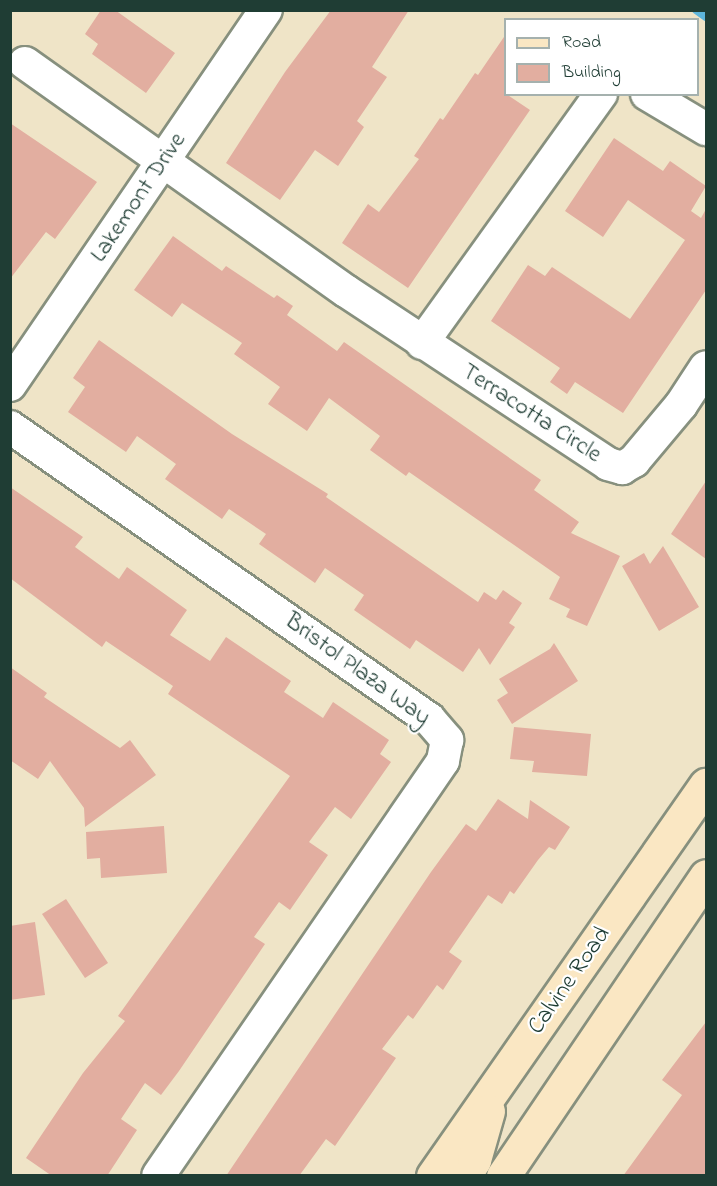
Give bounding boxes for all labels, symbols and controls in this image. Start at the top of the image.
legend [504,18,699,96]
text: Road [562,30,601,56]
text: Building [562,60,621,86]
street label: Lakemont Drive [85,128,193,268]
street label: Terracotta Circle [456,358,606,470]
street label: Bristol Plaza Way [278,607,436,733]
street label: Calvine Road [522,922,618,1040]

